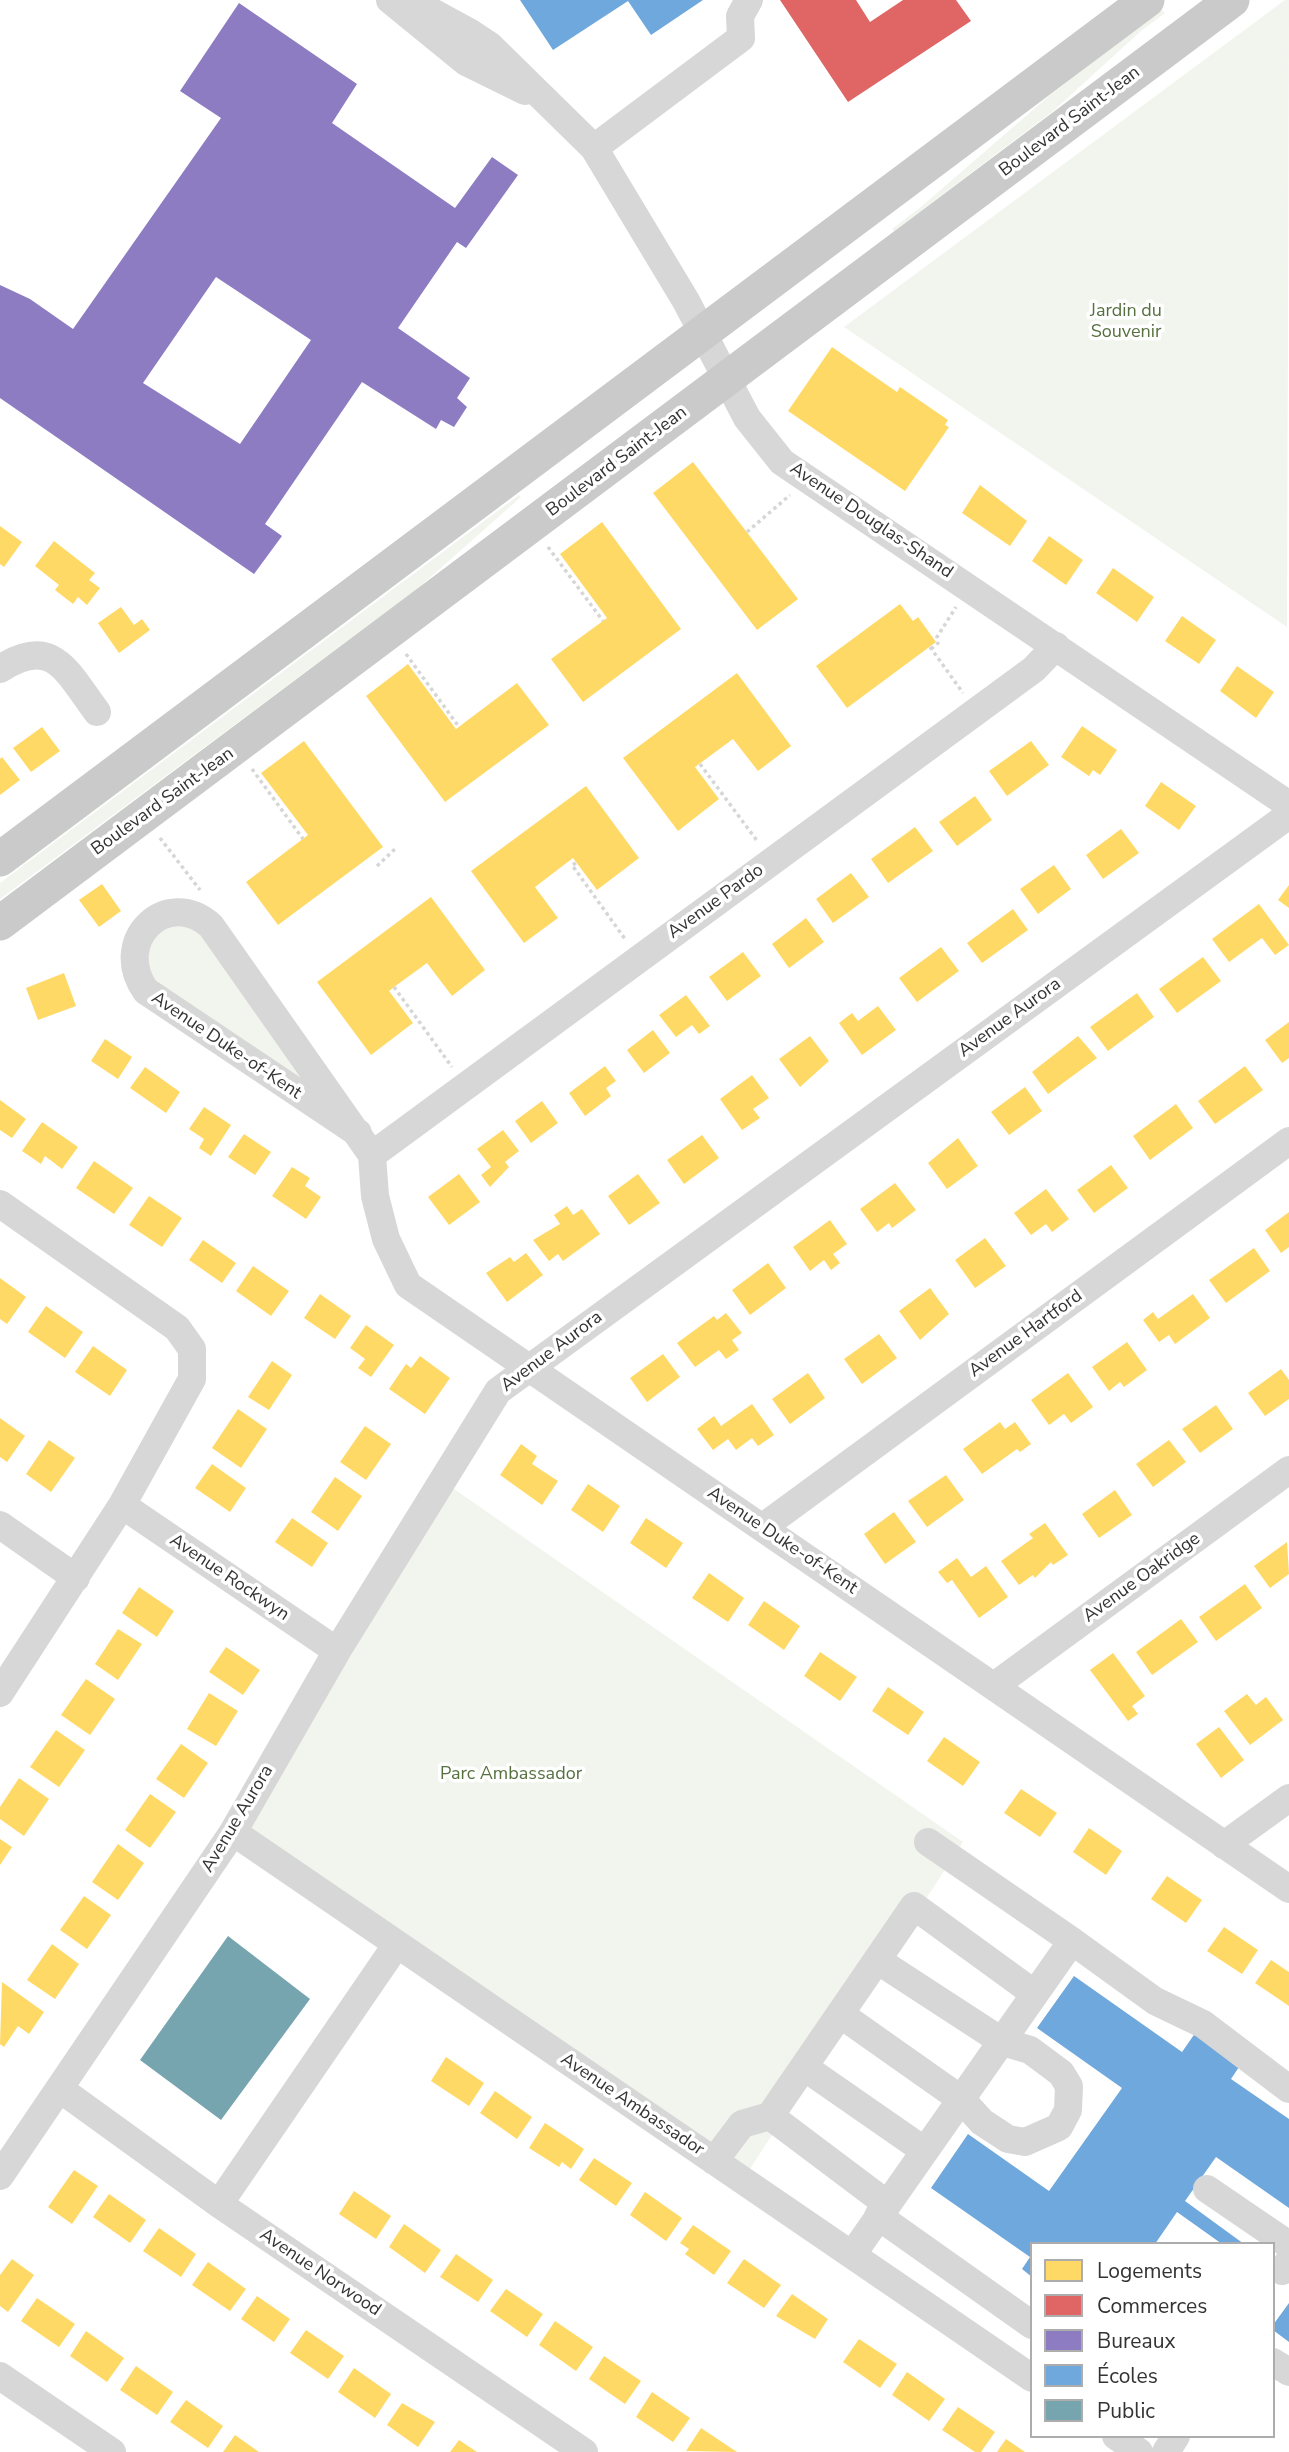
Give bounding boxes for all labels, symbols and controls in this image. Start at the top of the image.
street label: Boulevard Saint-Jean [995,62,1145,182]
park label: Jardin du Souvenir [1090,301,1162,344]
street label: Boulevard Saint-Jean [542,402,692,522]
street label: Avenue Douglas-Shand [785,458,957,584]
street label: Boulevard Saint-Jean [88,743,238,861]
street label: Avenue Pardo [664,860,768,944]
street label: Avenue Aurora [955,974,1065,1062]
street label: Avenue Duke-of-Kent [147,988,305,1104]
street label: Avenue Hartford [965,1286,1087,1382]
street label: Avenue Aurora [497,1307,607,1397]
street label: Avenue Duke-of-Kent [703,1483,861,1599]
street label: Avenue Oakridge [1079,1528,1205,1628]
street label: Avenue Rockwyn [165,1530,293,1626]
street label: Avenue Aurora [197,1761,279,1877]
park label: Parc Ambassador [440,1764,582,1786]
street label: Avenue Ambassador [556,2049,708,2161]
street label: Avenue Norwood [255,2224,385,2322]
legend [1030,2242,1275,2438]
text: Logements [1097,2257,1202,2285]
text: Commerces [1097,2292,1207,2320]
text: Bureaux [1097,2327,1175,2355]
text: Écoles [1097,2362,1158,2390]
text: Public [1097,2397,1155,2425]

